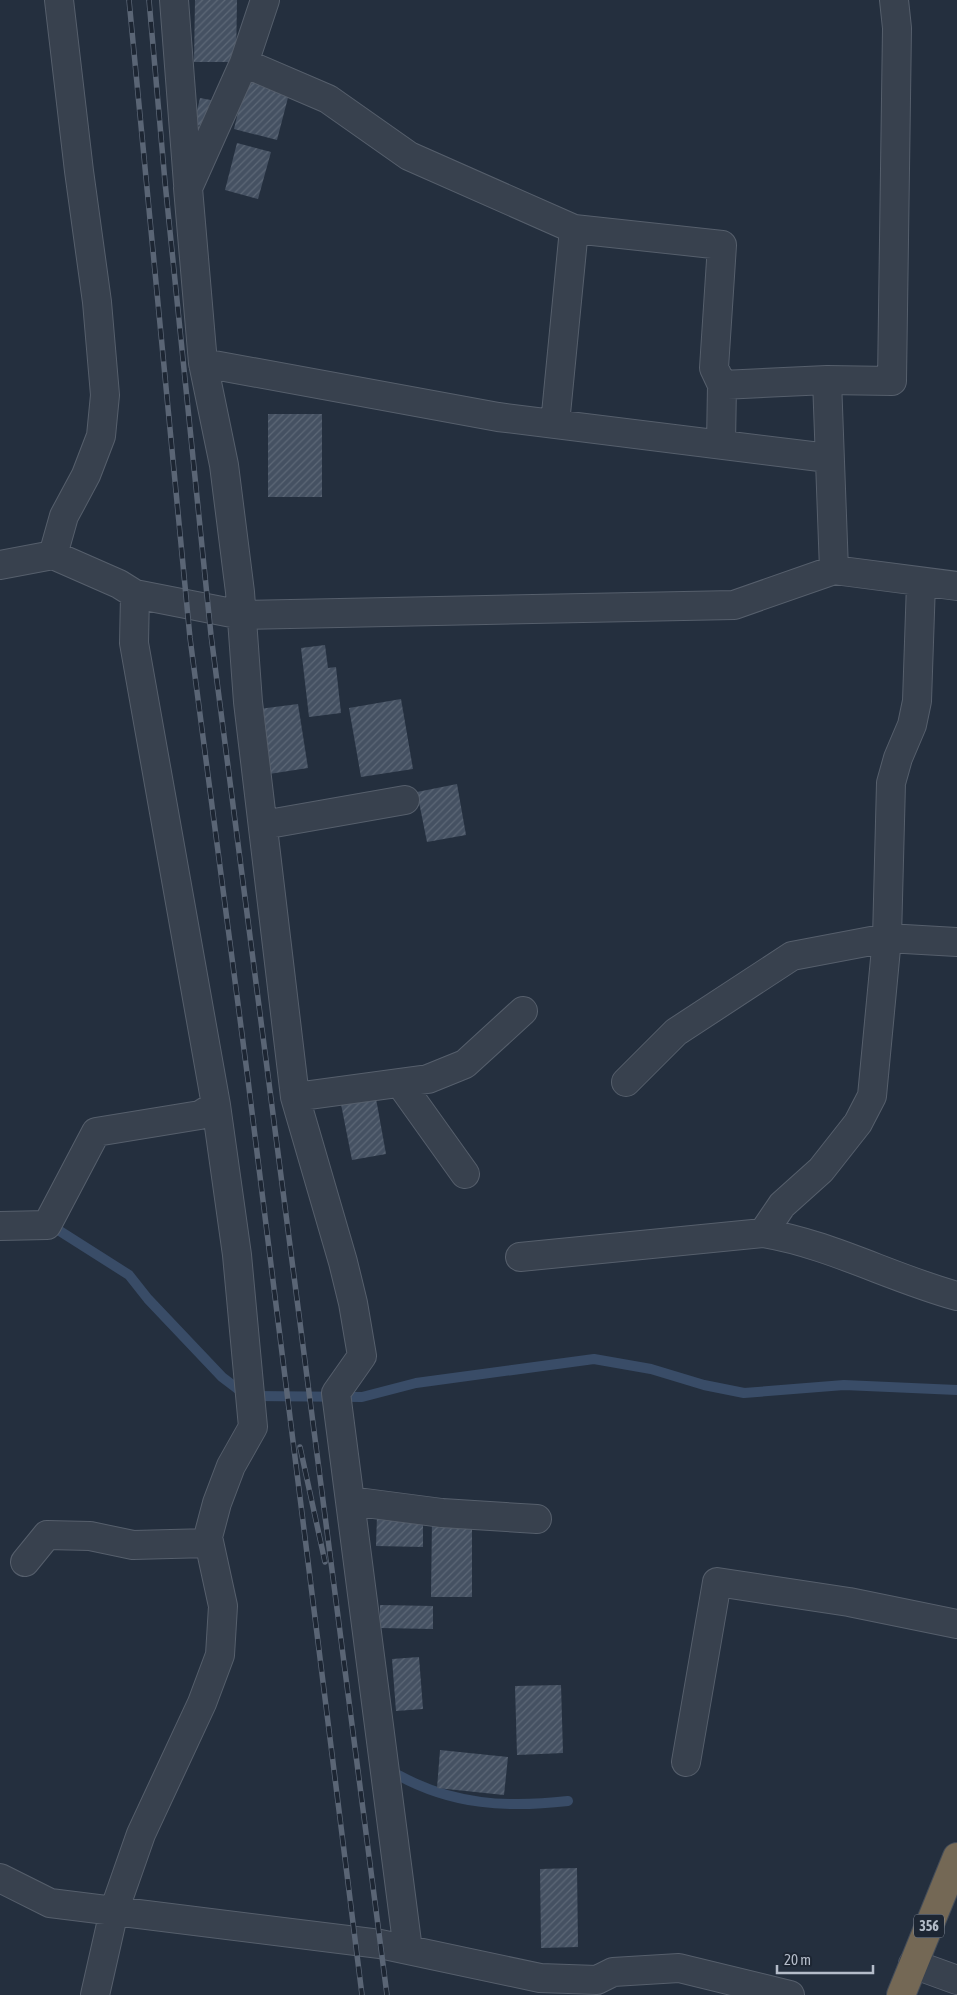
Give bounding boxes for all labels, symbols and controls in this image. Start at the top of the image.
road number: 356 [914,1914,944,1938]
scale bar [777,1942,873,1974]
text: 20 m [784,1951,811,1968]

